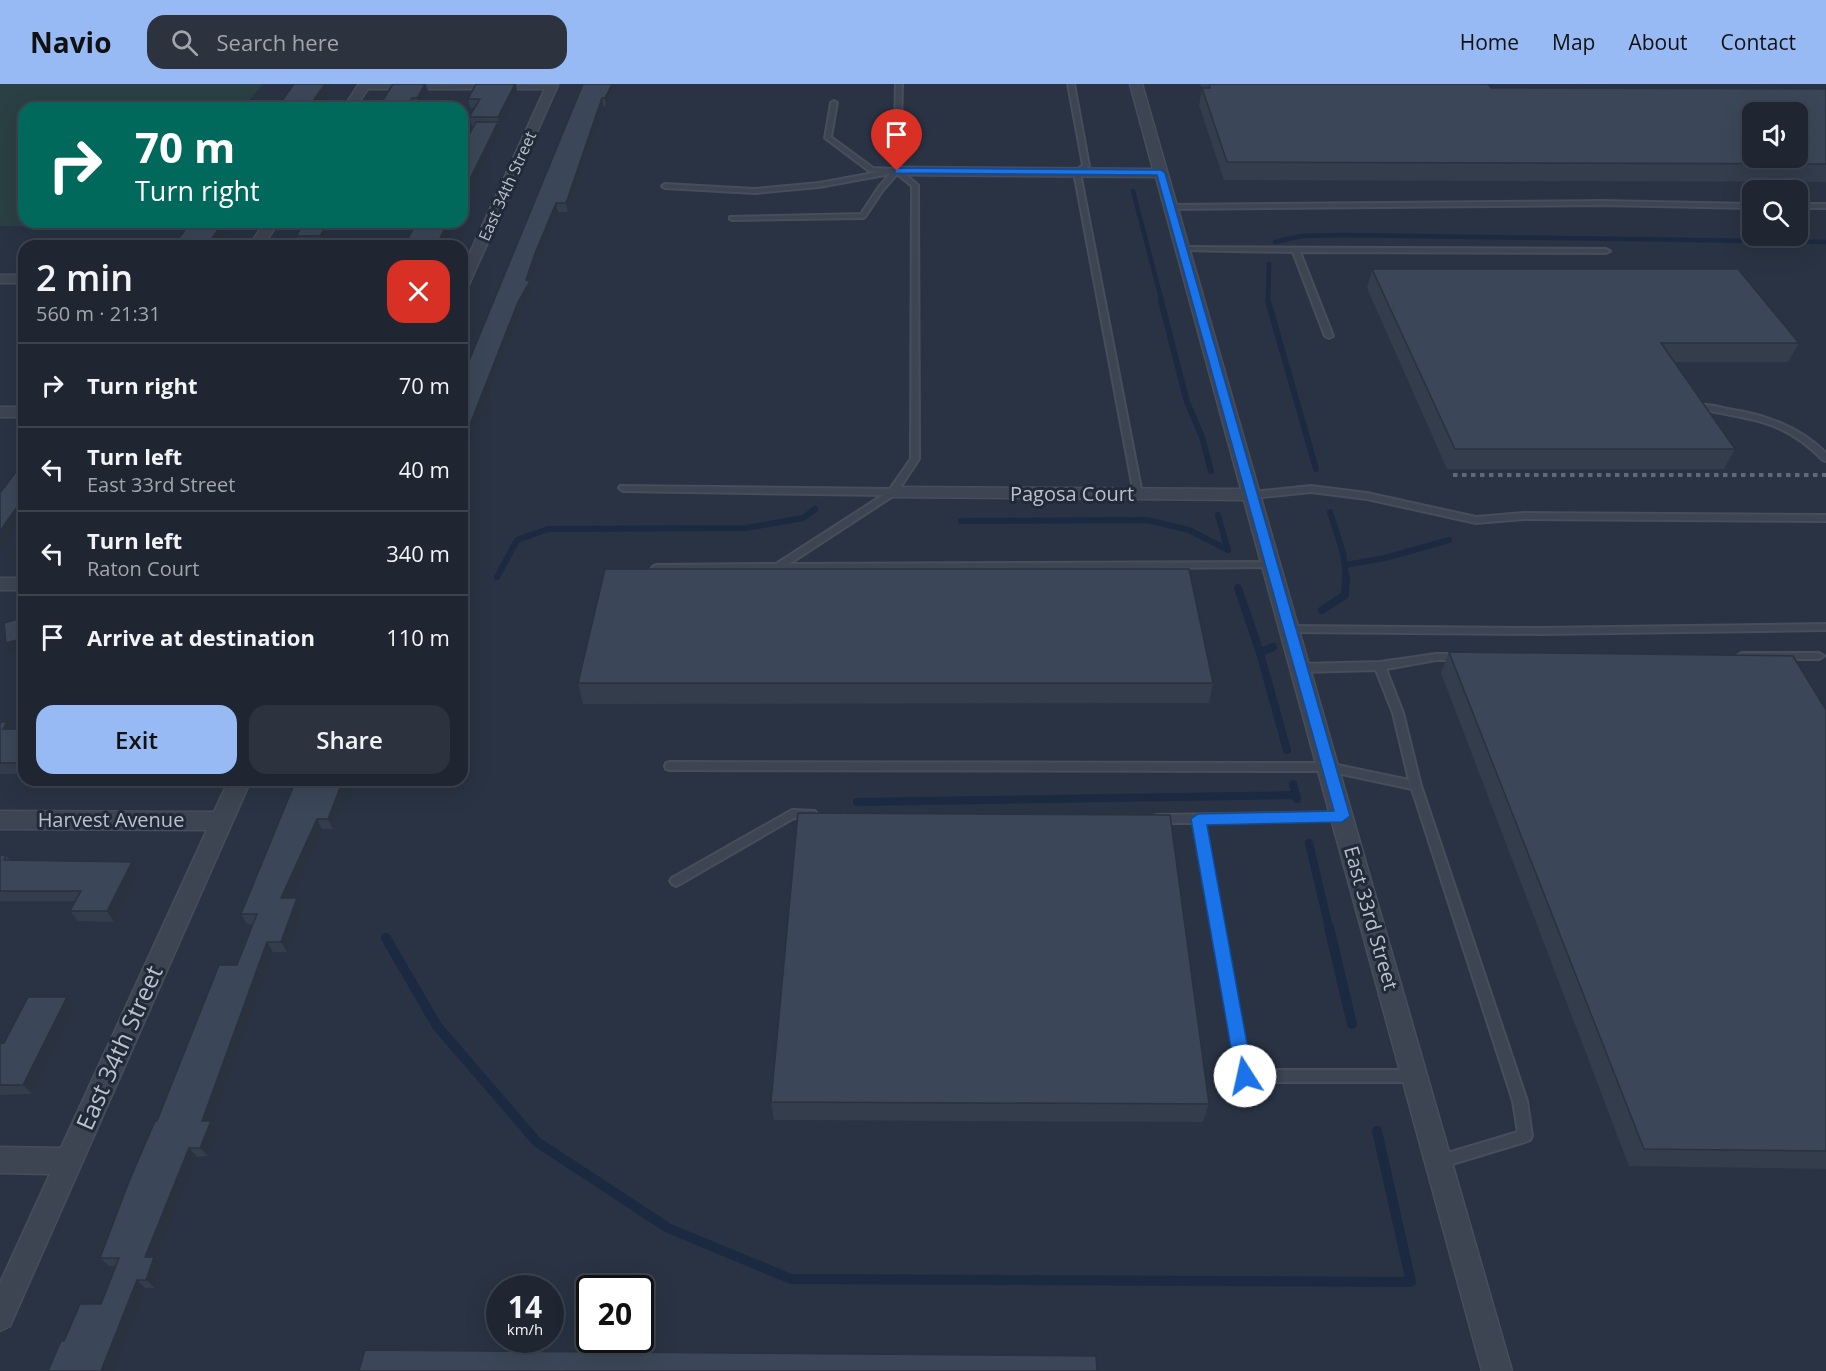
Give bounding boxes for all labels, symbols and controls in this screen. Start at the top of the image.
search box [147,15,567,69]
text: Navio [30,23,111,61]
icon: search [168,26,201,59]
text: Search here [216,27,339,57]
text: Home [1460,28,1519,56]
text: Map [1552,28,1595,56]
text: About [1628,28,1688,56]
text: Contact [1721,28,1796,56]
map controls [1742,102,1808,246]
button: sound [1742,102,1808,168]
pin [871,109,922,171]
text: 70 m [135,118,235,175]
icon: arrive [880,118,913,151]
icon: right [36,126,114,204]
street label: East 34th Street [473,127,541,244]
text: Turn right [135,172,260,209]
button: search [1742,180,1808,246]
text: 2 min [36,253,133,302]
button: close [387,260,450,323]
text: 560 m · 21:31 [36,300,161,327]
icon: right [36,369,69,402]
text: Turn right [87,370,198,400]
text: 70 m [399,370,450,400]
text: Turn left [87,441,182,471]
icon: left [36,453,69,486]
text: 40 m [399,454,450,484]
text: East 33rd Street [87,471,235,498]
street label: Pagosa Court [1010,480,1134,507]
text: Turn left [87,525,182,555]
icon: left [36,537,69,570]
text: 340 m [386,538,450,568]
text: Raton Court [87,555,199,582]
icon: arrive [36,621,69,654]
text: Arrive at destination [87,622,315,652]
text: 110 m [386,622,450,652]
button: Exit [36,705,237,774]
button: Share [249,705,450,774]
street label: Harvest Avenue [38,806,184,833]
street label: East 33rd Street [1338,843,1405,993]
street label: East 34th Street [68,960,170,1135]
position arrow [1213,1044,1277,1108]
speed limit sign: 20 [576,1275,654,1353]
text: 14 [508,1286,542,1327]
text: km/h [507,1319,543,1339]

